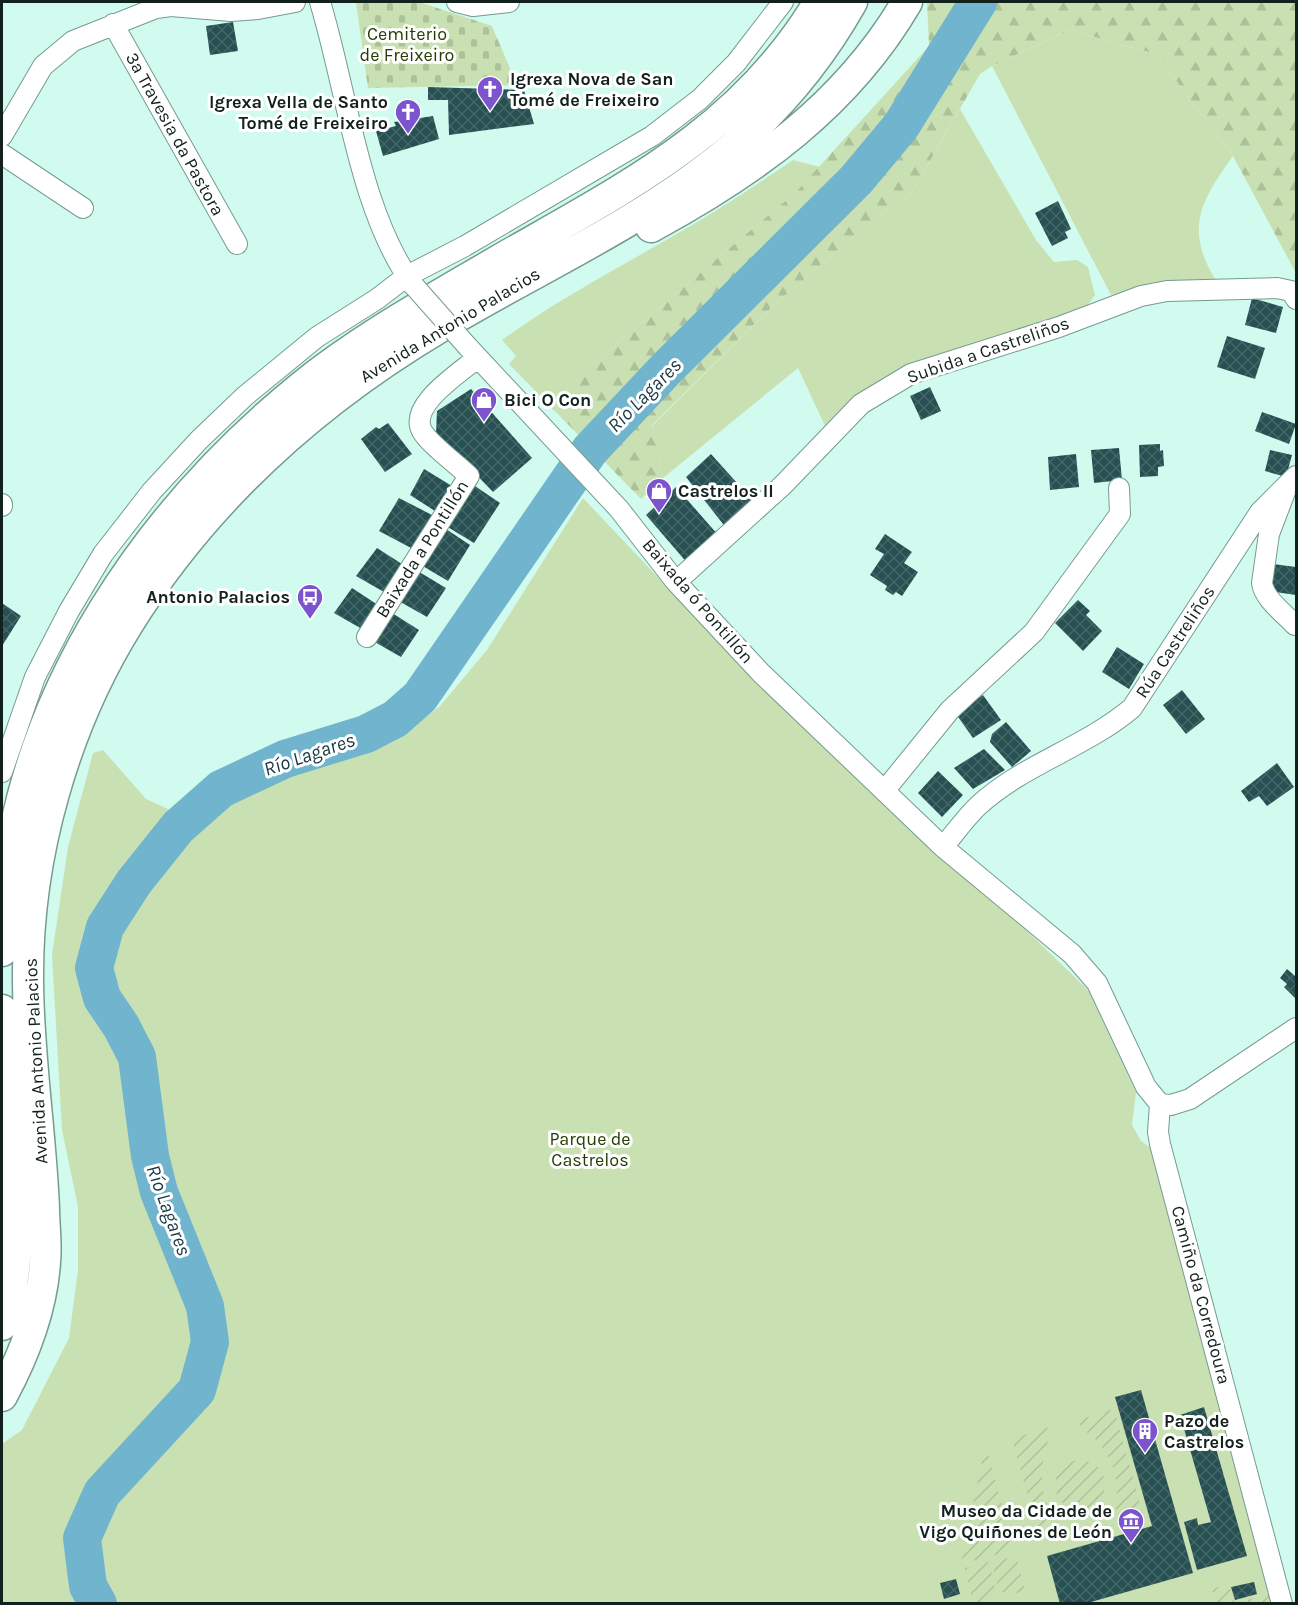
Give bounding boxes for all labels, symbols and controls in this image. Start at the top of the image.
park label: Cemiterio de Freixeiro [360,23,454,66]
street label: 3ª Travesia da Pastora [121,48,229,220]
place label: Igrexa Nova de San Tomé de Freixeiro [510,68,674,111]
church icon: Igrexa Nova de San Tomé de Freixeiro [475,74,505,112]
place label: Igrexa Vella de Santo Tomé de Freixeiro [209,91,388,134]
church icon: Igrexa Vella de Santo Tomé de Freixeiro [393,97,423,135]
street label: Avenida Antonio Palacios [356,262,544,388]
street label: Subida a Castreliños [904,312,1072,388]
water label: Río Lagares [603,354,686,437]
shop icon: Bici O Con [469,385,499,423]
place label: Bici O Con [504,389,591,411]
street label: Baixada a Pontillón [371,476,473,622]
shop icon: Castrelos II [644,476,674,514]
place label: Castrelos II [678,480,774,502]
street label: Baixada ó Pontillón [638,534,758,668]
bus stop icon: Antonio Palacios [295,582,325,620]
street label: Rúa Castreliños [1130,582,1220,702]
place label: Antonio Palacios [146,586,290,608]
water label: Río Lagares [261,728,358,781]
street label: Avenida Antonio Palacios [20,957,52,1165]
park label: Parque de Castrelos [549,1128,631,1171]
water label: Río Lagares [142,1162,196,1259]
street label: Camiño da Corredoura [1167,1203,1235,1387]
place label: Pazo de Castrelos [1164,1410,1244,1453]
building icon: Pazo de Castrelos [1130,1416,1160,1454]
place label: Museo da Cidade de Vigo Quiñones de León [919,1500,1112,1543]
museum icon: Museo da Cidade de Vigo Quiñones de León [1116,1506,1146,1544]

